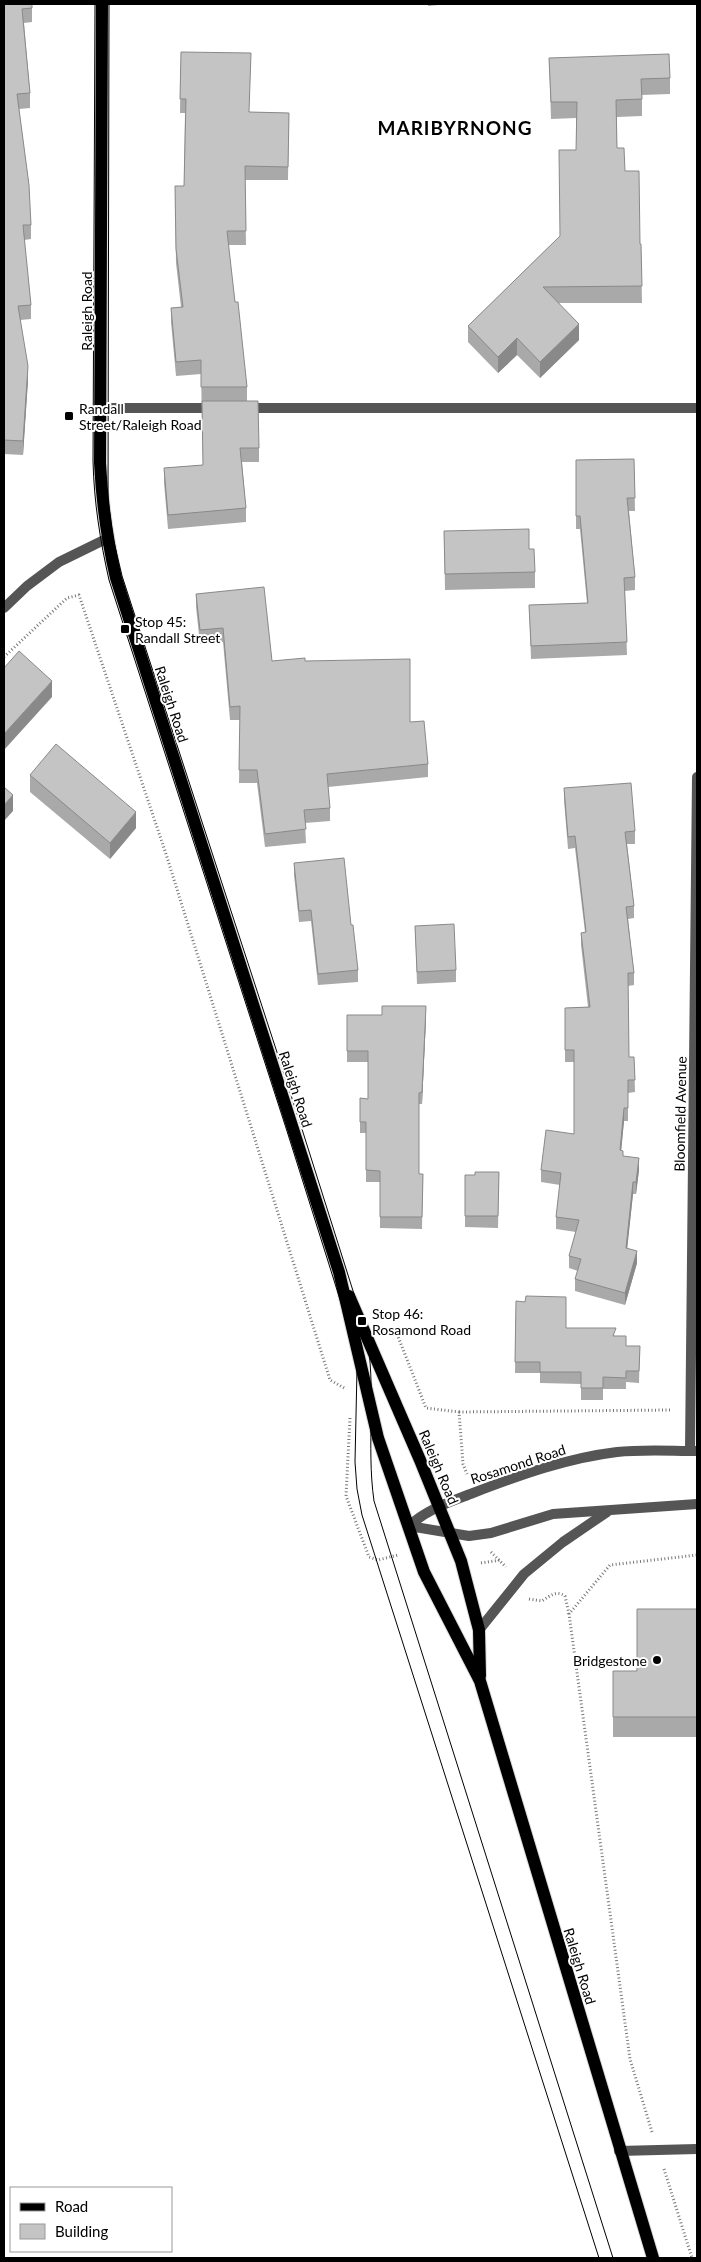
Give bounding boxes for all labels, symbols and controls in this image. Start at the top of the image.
district label: MARIBYRNONG [378,116,533,139]
street label: Raleigh Road [78,271,95,351]
place label: Randall Street/Raleigh Road [79,400,202,433]
marker: Randall Street/Raleigh Road [63,410,75,422]
place label: Stop 45: Randall Street [135,613,220,646]
marker: Stop 45: Randall Street [119,623,131,635]
street label: Raleigh Road [152,664,192,744]
street label: Raleigh Road [276,1049,316,1129]
street label: Bloomfield Avenue [670,1056,690,1172]
place label: Stop 46: Rosamond Road [372,1305,471,1338]
marker: Stop 46: Rosamond Road [356,1315,368,1327]
street label: Raleigh Road [416,1427,462,1507]
street label: Rosamond Road [468,1441,568,1487]
place label: Bridgestone [573,1652,647,1669]
marker: Bridgestone [651,1654,663,1666]
street label: Raleigh Road [560,1926,600,2006]
legend [10,2187,172,2252]
text: Road [55,2197,88,2215]
text: Building [55,2222,108,2240]

